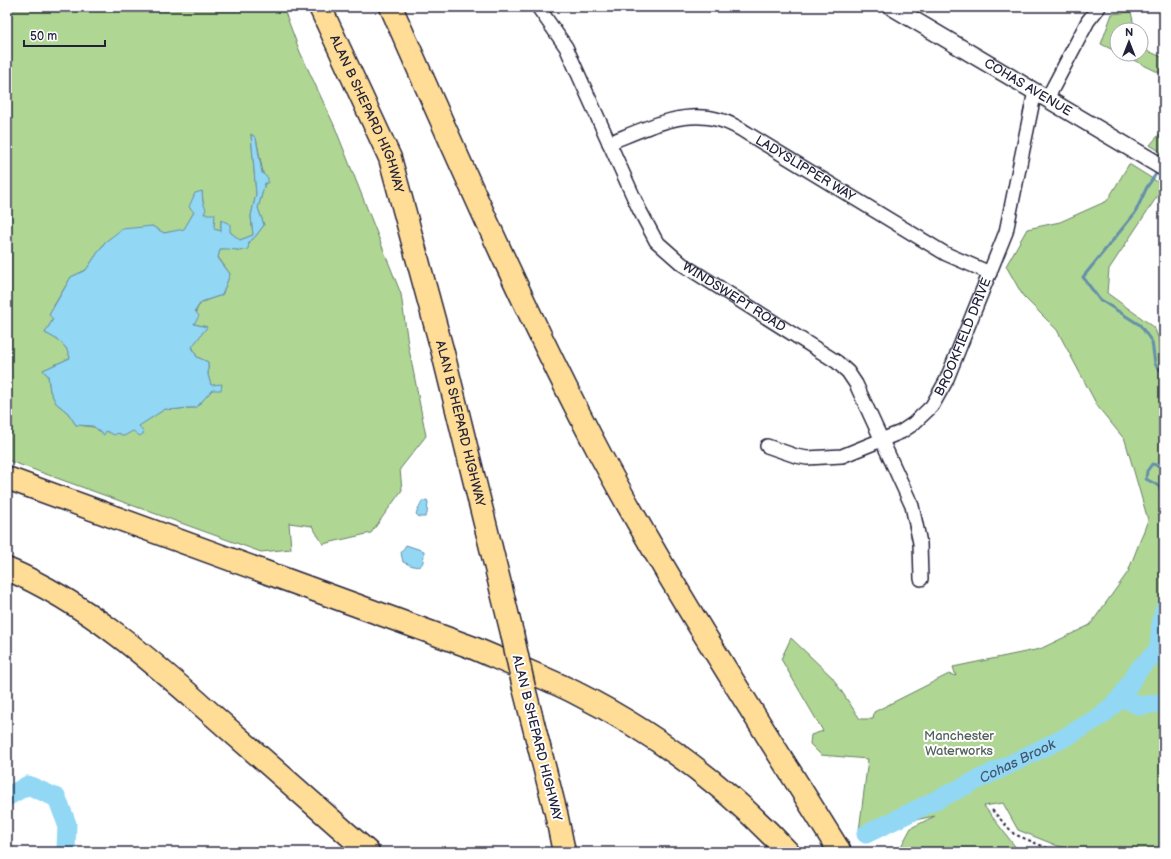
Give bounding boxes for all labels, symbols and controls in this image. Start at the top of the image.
scale bar [24,22,105,48]
north arrow [1109,22,1149,62]
text: N [1125,26,1133,39]
text: 50 m [30,29,57,44]
street label: ALAN B SHEPARD HIGHWAY [326,32,407,195]
street label: COHAS AVENUE [981,55,1075,120]
street label: LADYSLIPPER WAY [753,132,858,205]
street label: WINDSWEPT ROAD [679,258,789,335]
street label: BROOKFIELD DRIVE [931,275,995,399]
street label: ALAN B SHEPARD HIGHWAY [432,339,489,508]
street label: ALAN B SHEPARD HIGHWAY [509,653,565,823]
park label: Manchester Waterworks [924,728,994,759]
water label: Cohas Brook [976,735,1059,786]

